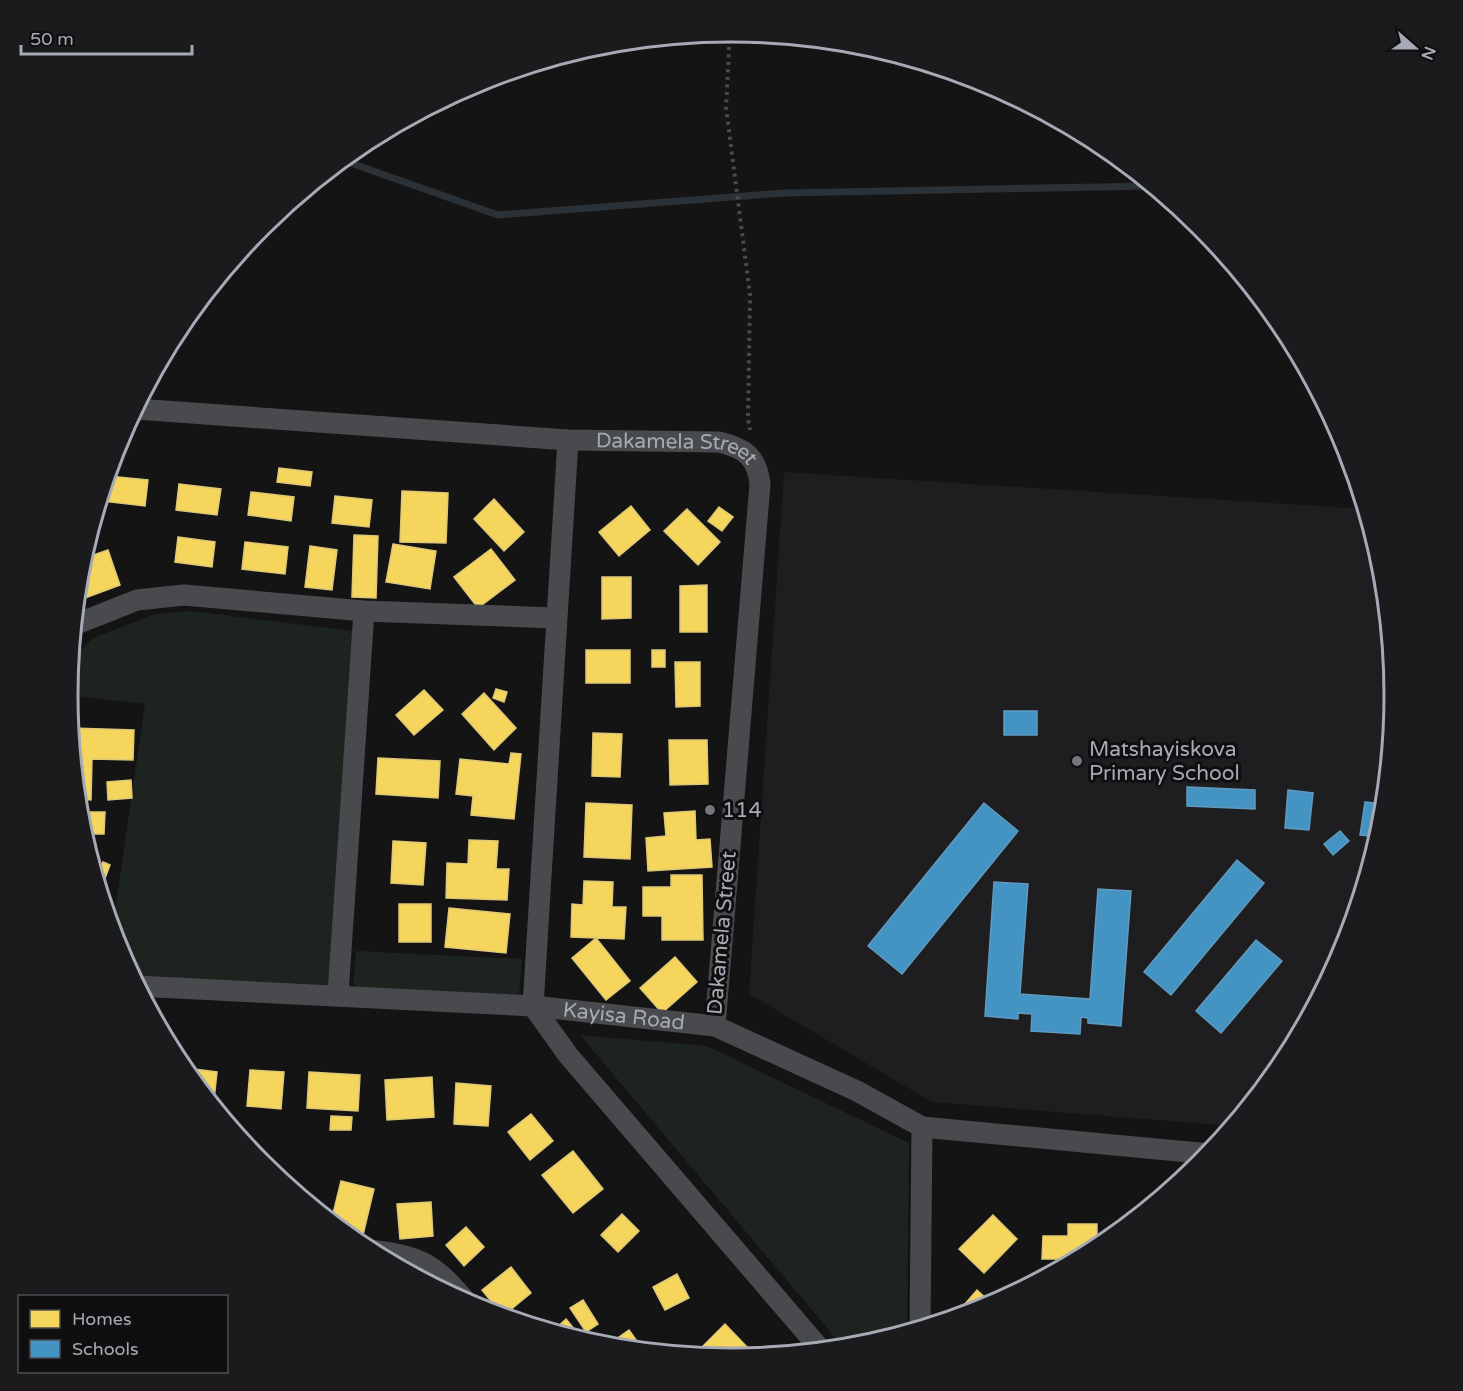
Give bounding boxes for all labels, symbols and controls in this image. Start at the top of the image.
scale bar [21,18,192,56]
north arrow [1385,18,1445,78]
text: 50 m [30,28,74,50]
text: N [1416,43,1440,63]
street label: Dakamela Street [596,428,764,469]
place label: Matshayiskova Primary School [1089,737,1240,786]
marker: Matshayiskova Primary School [1070,754,1084,768]
place label: 114 [722,798,762,823]
marker: 114 [703,803,717,817]
street label: Dakamela Street [702,850,742,1016]
street label: Kayisa Road [562,997,686,1035]
legend [18,1295,228,1373]
text: Homes [72,1308,132,1330]
text: Schools [72,1338,139,1360]

